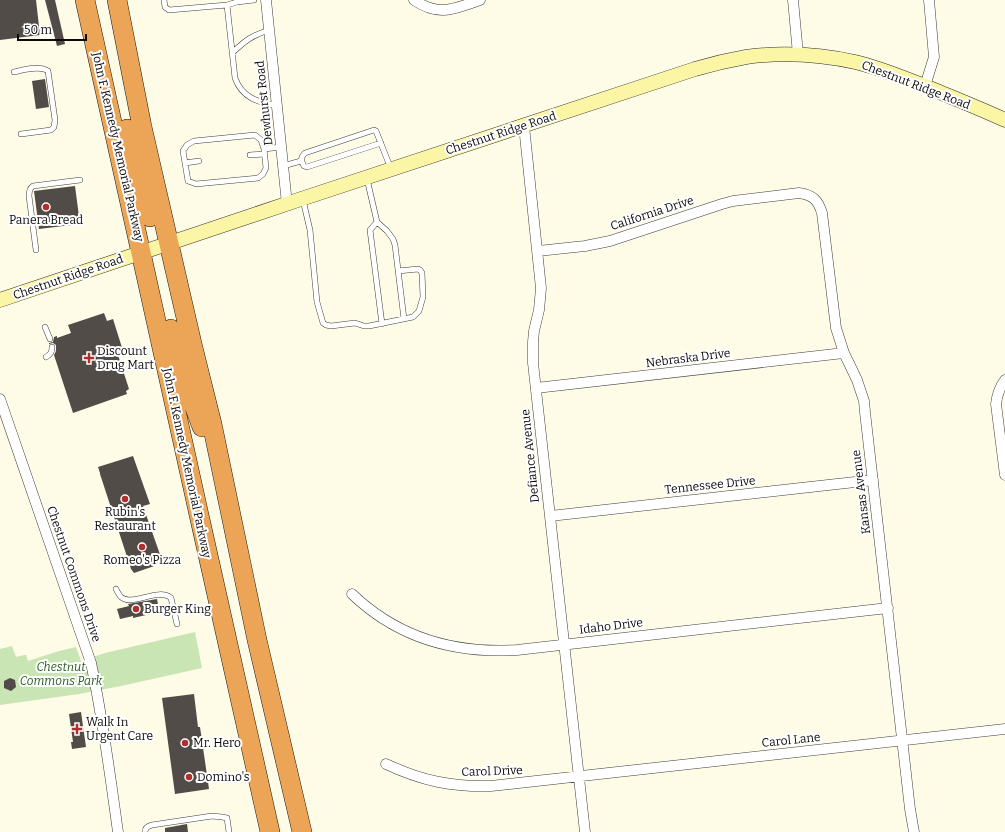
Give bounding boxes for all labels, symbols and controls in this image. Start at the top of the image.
scale bar [18,16,86,42]
text: 50 m [24,23,53,37]
street label: John F. Kennedy Memorial Parkway [89,50,147,244]
street label: Chestnut Ridge Road [860,58,972,112]
street label: Dewhurst Road [253,60,275,146]
street label: Chestnut Ridge Road [444,109,558,157]
street label: California Drive [609,193,695,233]
marker: Panera Bread [41,202,51,212]
place label: Panera Bread [9,213,83,227]
street label: Chestnut Ridge Road [11,252,125,302]
place label: Discount Drug Mart [97,344,155,372]
street label: Nebraska Drive [645,346,731,370]
marker: Discount Drug Mart [84,353,94,363]
street label: John F. Kennedy Memorial Parkway [160,366,214,560]
street label: Defiance Avenue [518,408,542,504]
street label: Kansas Avenue [849,449,873,535]
street label: Tennessee Drive [664,473,756,497]
marker: Rubin's Restaurant [120,494,130,504]
street label: Chestnut Commons Drive [44,504,104,644]
place label: Rubin's Restaurant [94,505,156,533]
marker: Romeo's Pizza [137,542,147,552]
place label: Romeo's Pizza [103,553,181,567]
place label: Burger King [144,602,211,616]
marker: Burger King [131,604,141,614]
street label: Idaho Drive [578,615,644,637]
park label: Chestnut Commons Park [20,660,103,688]
place label: Walk In Urgent Care [86,715,153,743]
marker: Walk In Urgent Care [71,723,83,735]
street label: Carol Lane [761,730,821,750]
place label: Mr. Hero [193,736,241,750]
marker: Mr. Hero [180,738,190,748]
street label: Carol Drive [461,763,523,779]
place label: Domino's [197,770,250,784]
marker: Domino's [184,772,194,782]

